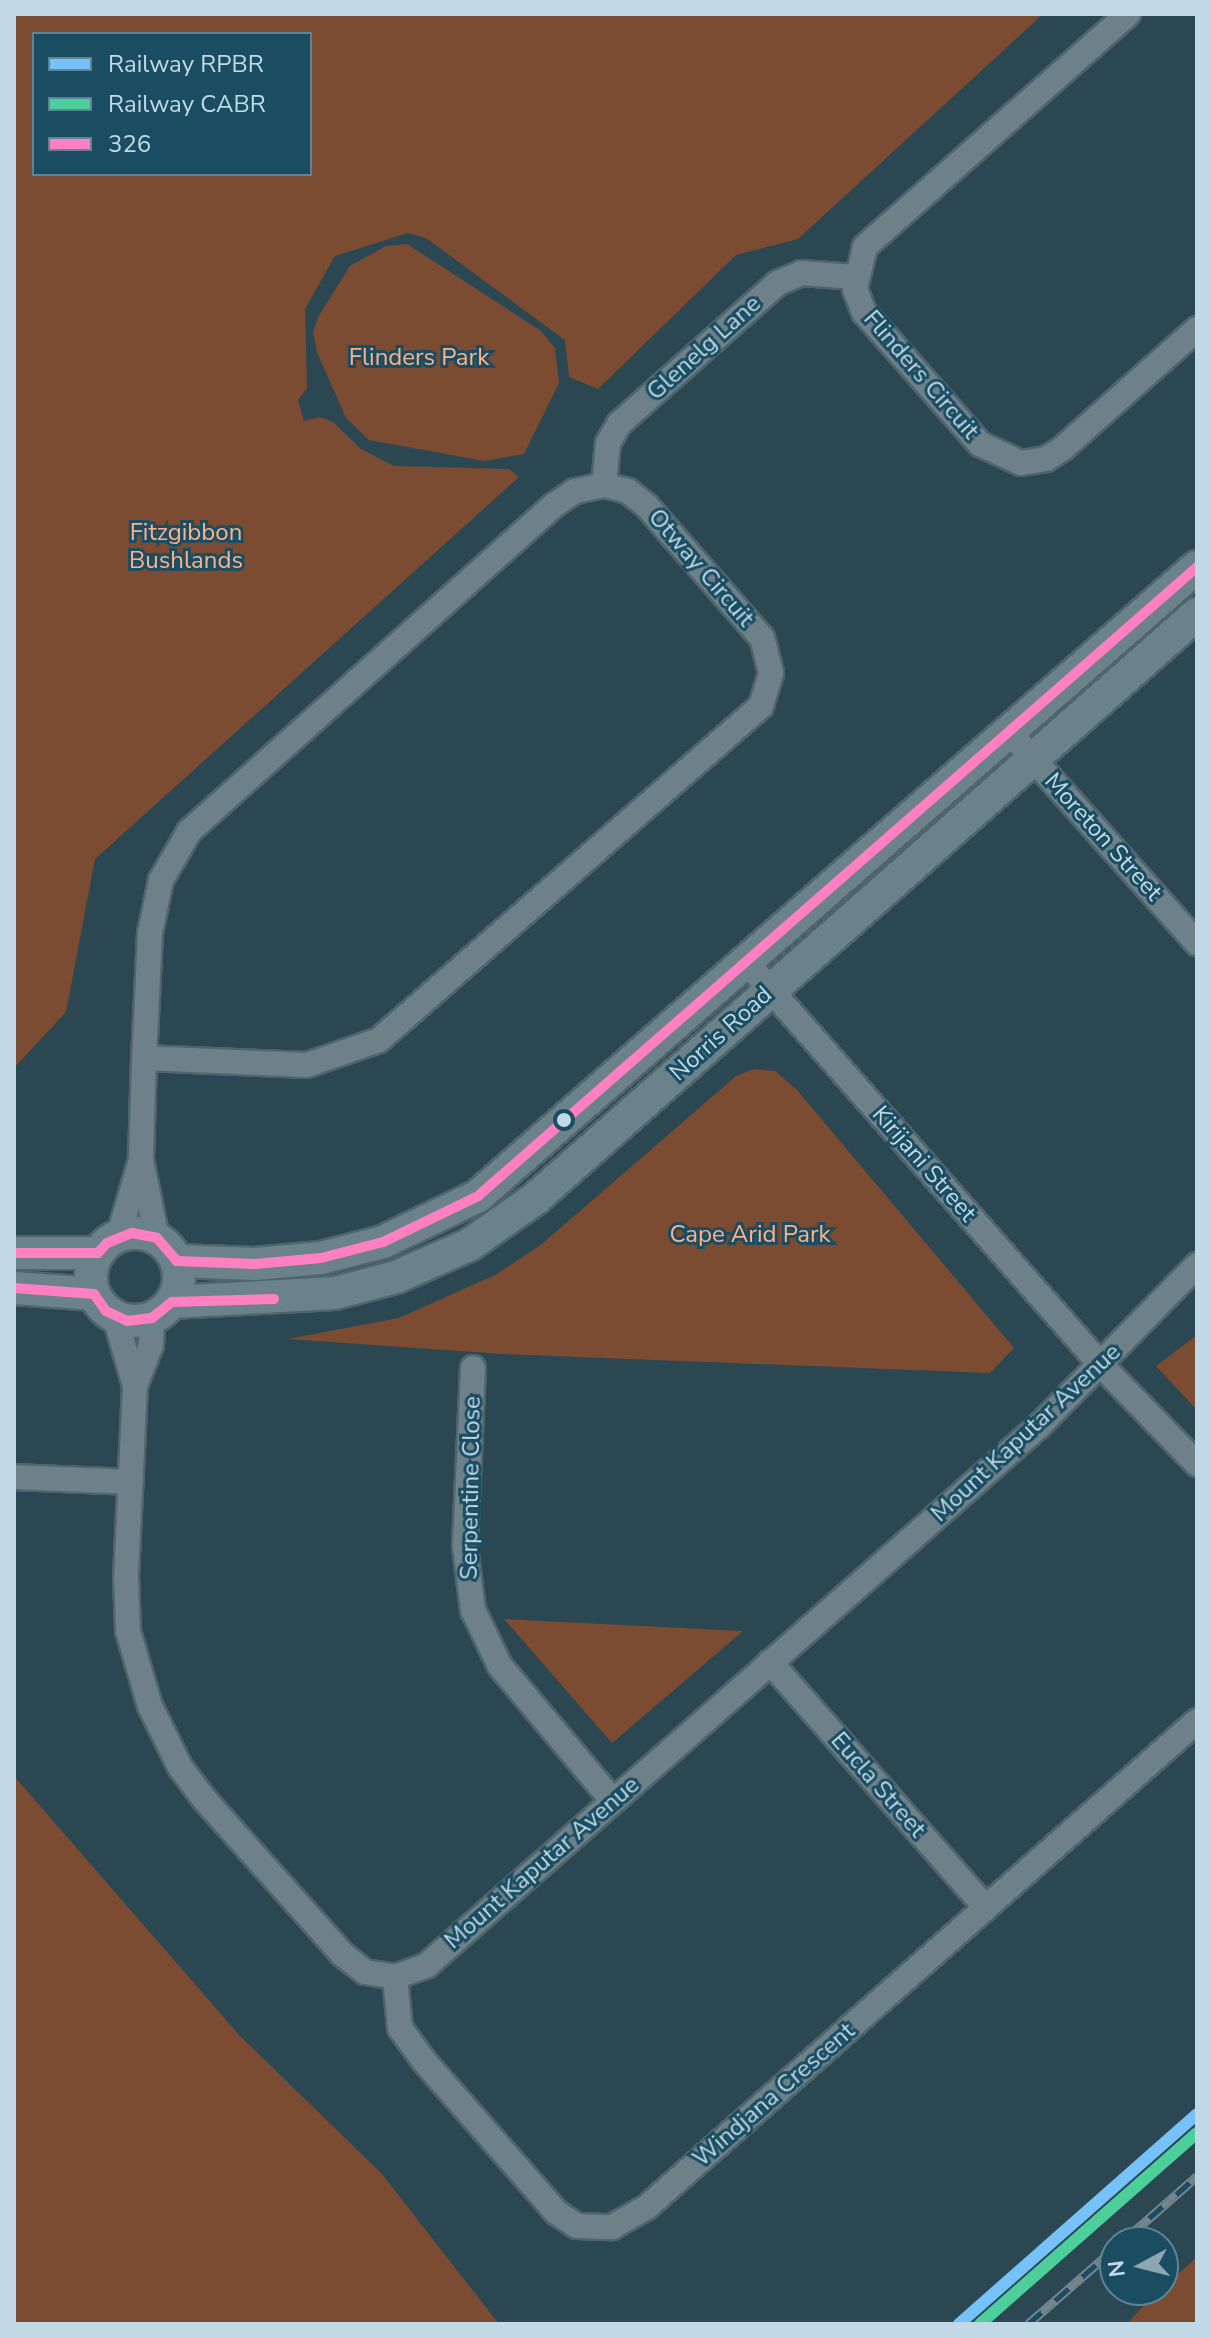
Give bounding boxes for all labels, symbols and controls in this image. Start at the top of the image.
legend [32,32,312,176]
text: Railway RPBR [108,48,264,80]
text: Railway CABR [108,88,266,120]
text: 326 [108,128,151,160]
street label: Glenelg Lane [641,289,767,407]
street label: Flinders Circuit [857,305,985,445]
park label: Flinders Park [349,344,489,372]
street label: Otway Circuit [642,503,760,633]
park label: Fitzgibbon Bushlands [129,519,243,575]
street label: Moreton Street [1038,767,1168,907]
street label: Norris Road [664,981,778,1087]
street label: Kirijani Street [866,1100,982,1228]
unlabelled marker [556,1112,572,1128]
park label: Cape Arid Park [669,1221,831,1249]
street label: Mount Kaputar Avenue [925,1338,1127,1528]
street label: Serpentine Close [455,1396,487,1580]
street label: Eucla Street [824,1726,932,1844]
street label: Mount Kaputar Avenue [439,1771,645,1955]
street label: Windjana Crescent [687,2017,861,2173]
north arrow [1099,2226,1179,2306]
text: N [1101,2259,1133,2279]

